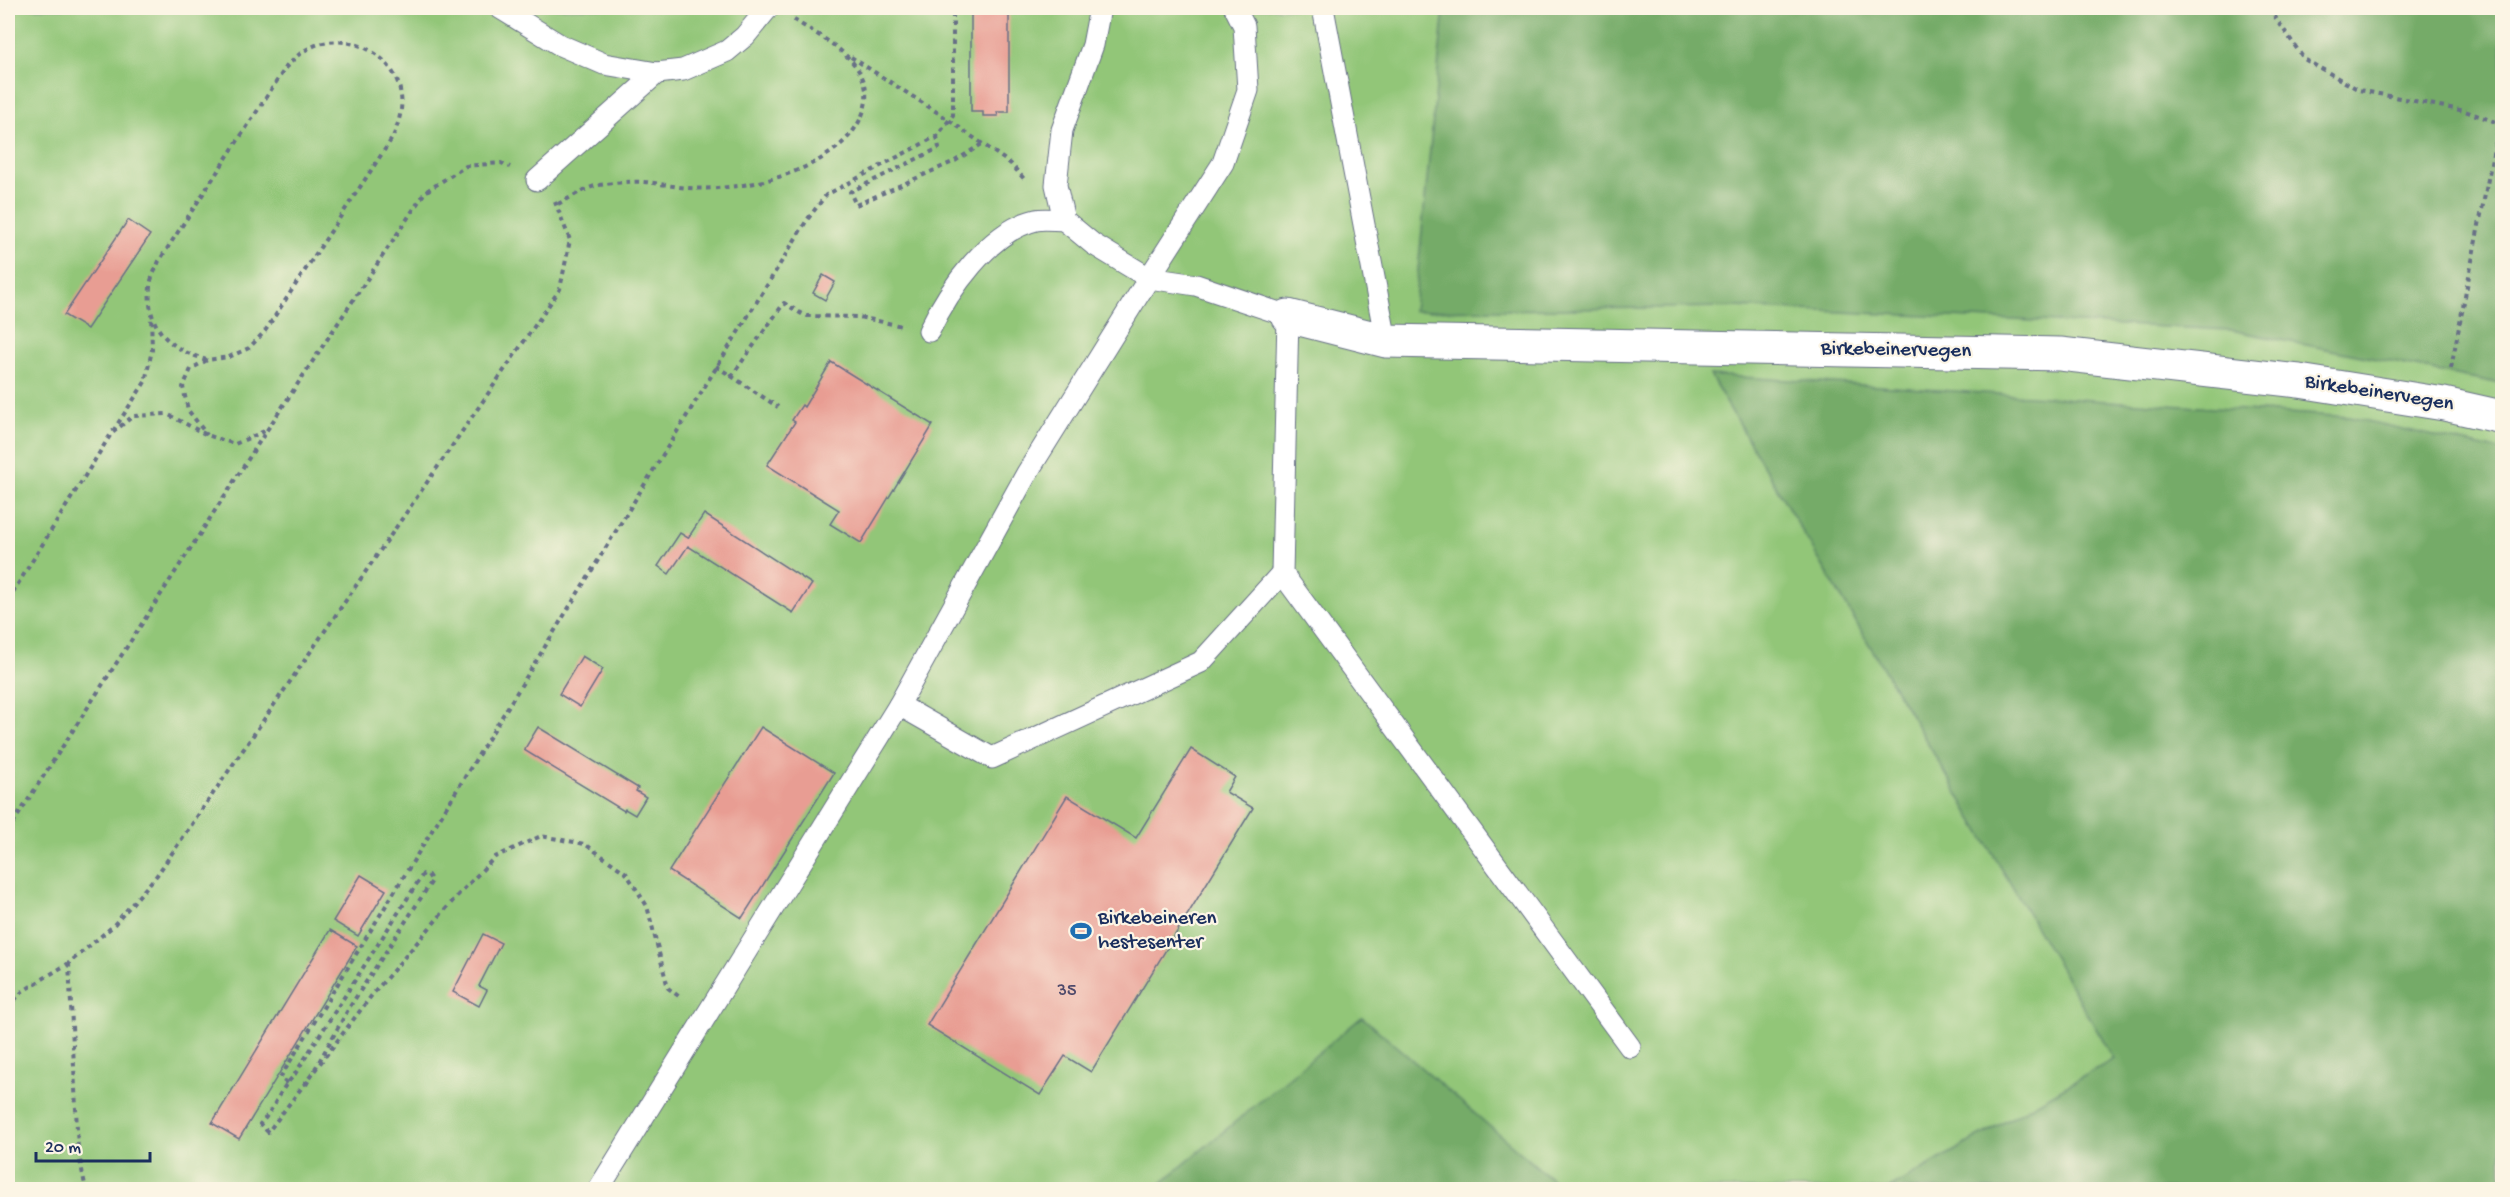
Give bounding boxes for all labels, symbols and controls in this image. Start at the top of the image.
street label: Birkebeinervegen [1820,337,1971,365]
street label: Birkebeinervegen [2302,370,2455,418]
place label: Birkebeineren hestesenter [1097,907,1216,956]
sports icon: Birkebeineren hestesenter [1069,919,1093,943]
house number: 35 [1057,981,1076,1002]
scale bar [36,1125,150,1163]
text: 20 m [45,1138,81,1159]

